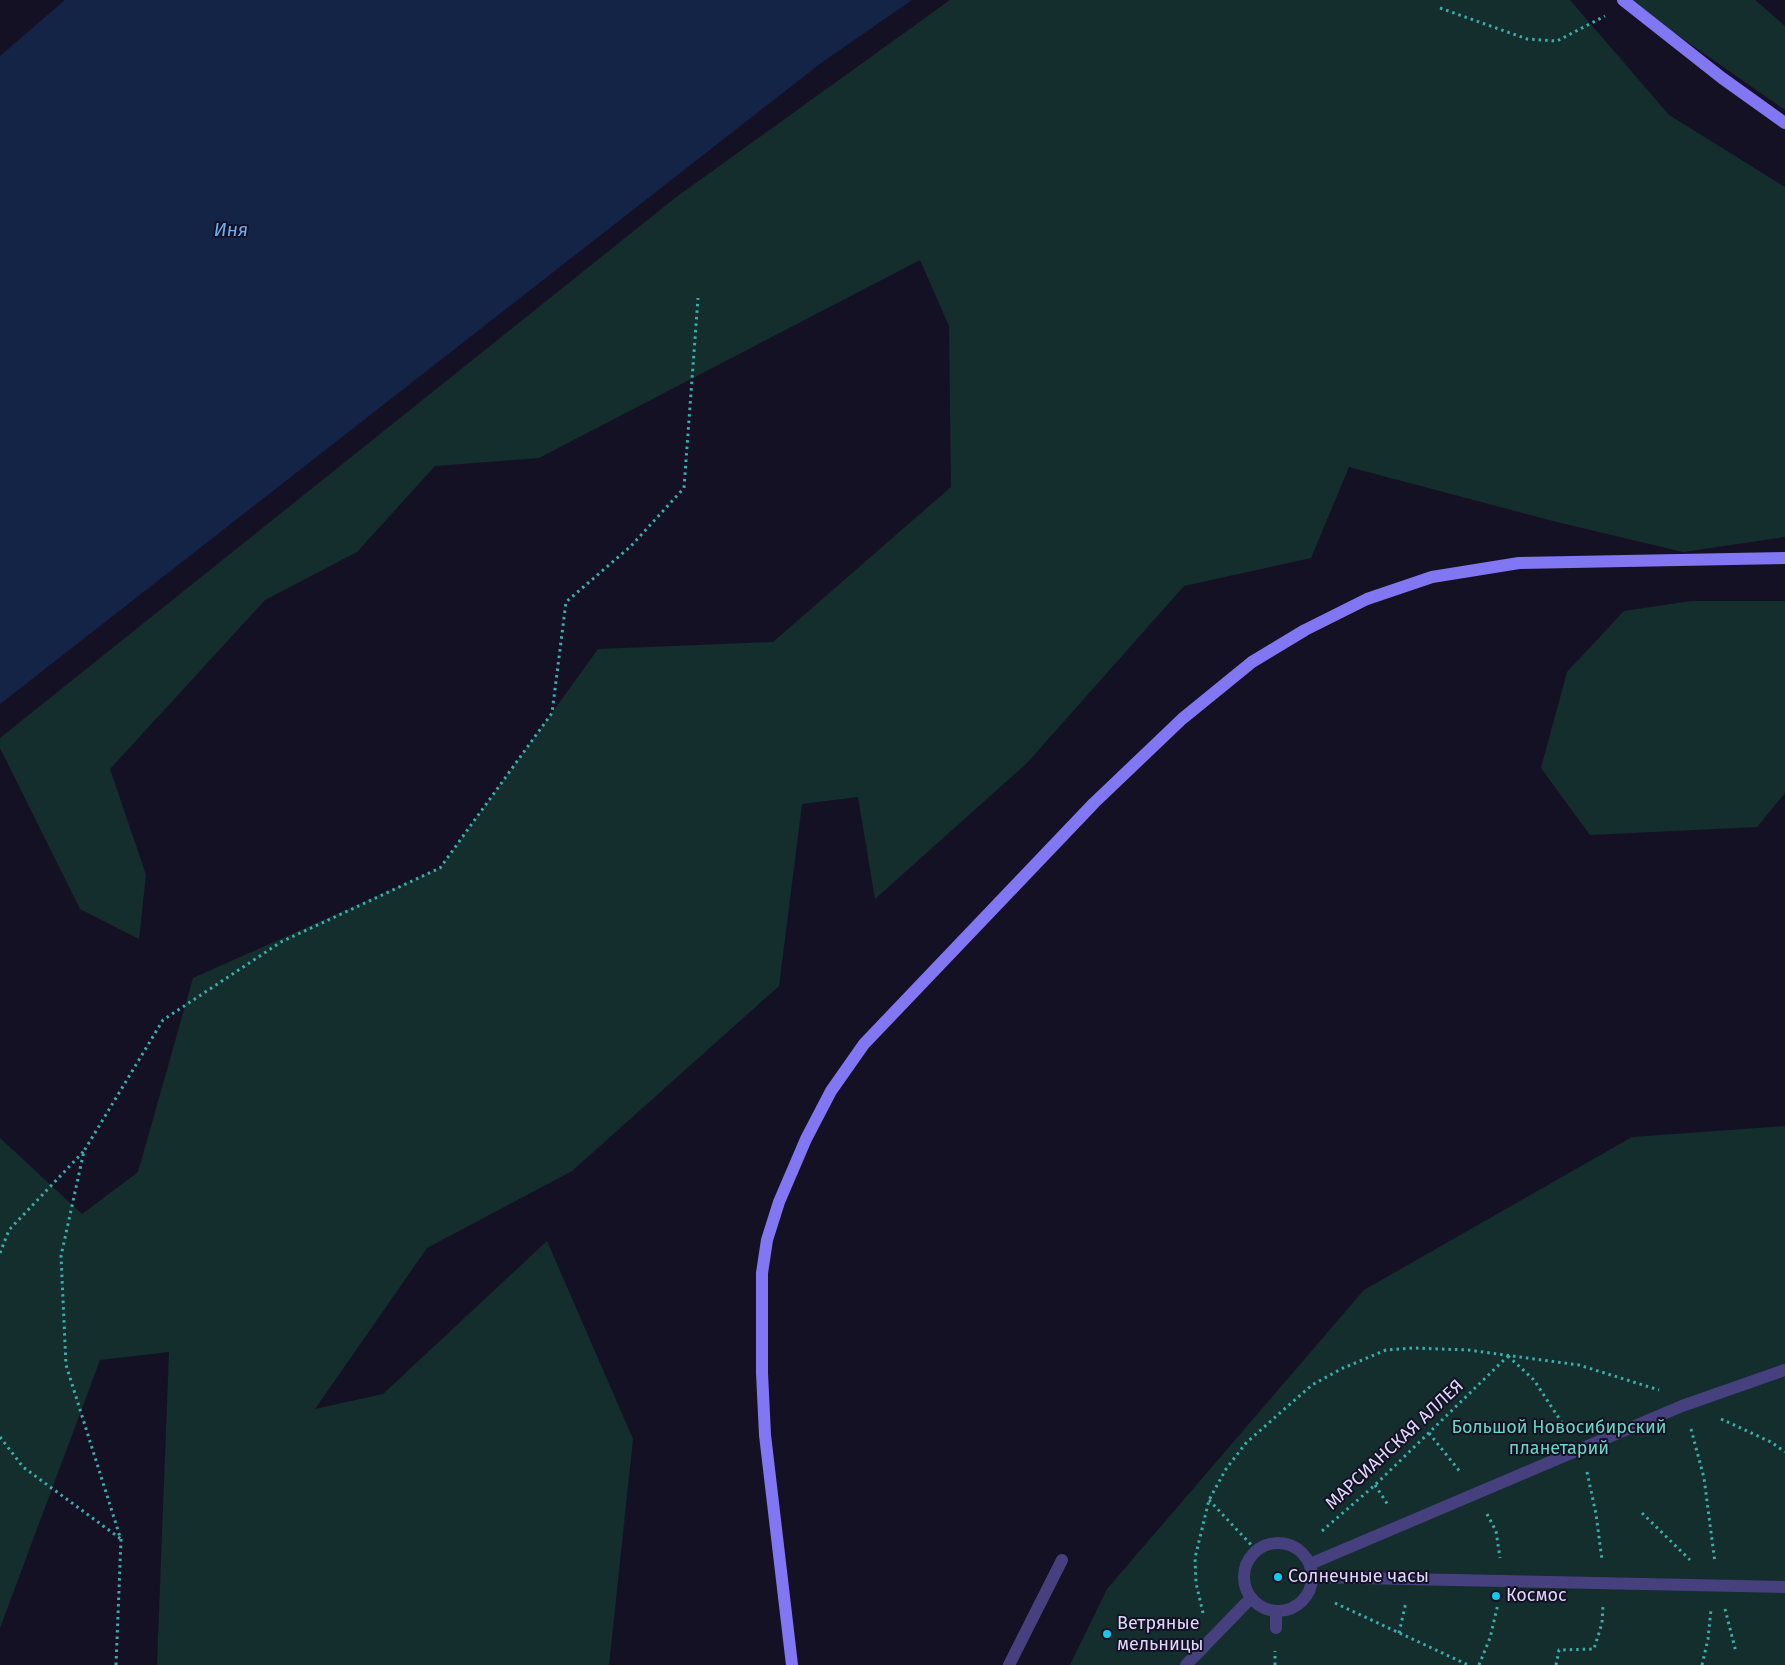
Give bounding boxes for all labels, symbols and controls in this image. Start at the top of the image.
water label: Иня [214,220,248,242]
street label: МАРСИАНСКАЯ АЛЛЕЯ [1321,1375,1469,1515]
park label: Большой Новосибирский планетарий [1451,1417,1667,1460]
place label: Солнечные часы [1288,1566,1429,1588]
marker: Солнечные часы [1272,1571,1284,1583]
place label: Космос [1506,1585,1567,1607]
marker: Космос [1490,1590,1502,1602]
place label: Ветряные мельницы [1117,1613,1204,1656]
marker: Ветряные мельницы [1101,1628,1113,1640]

